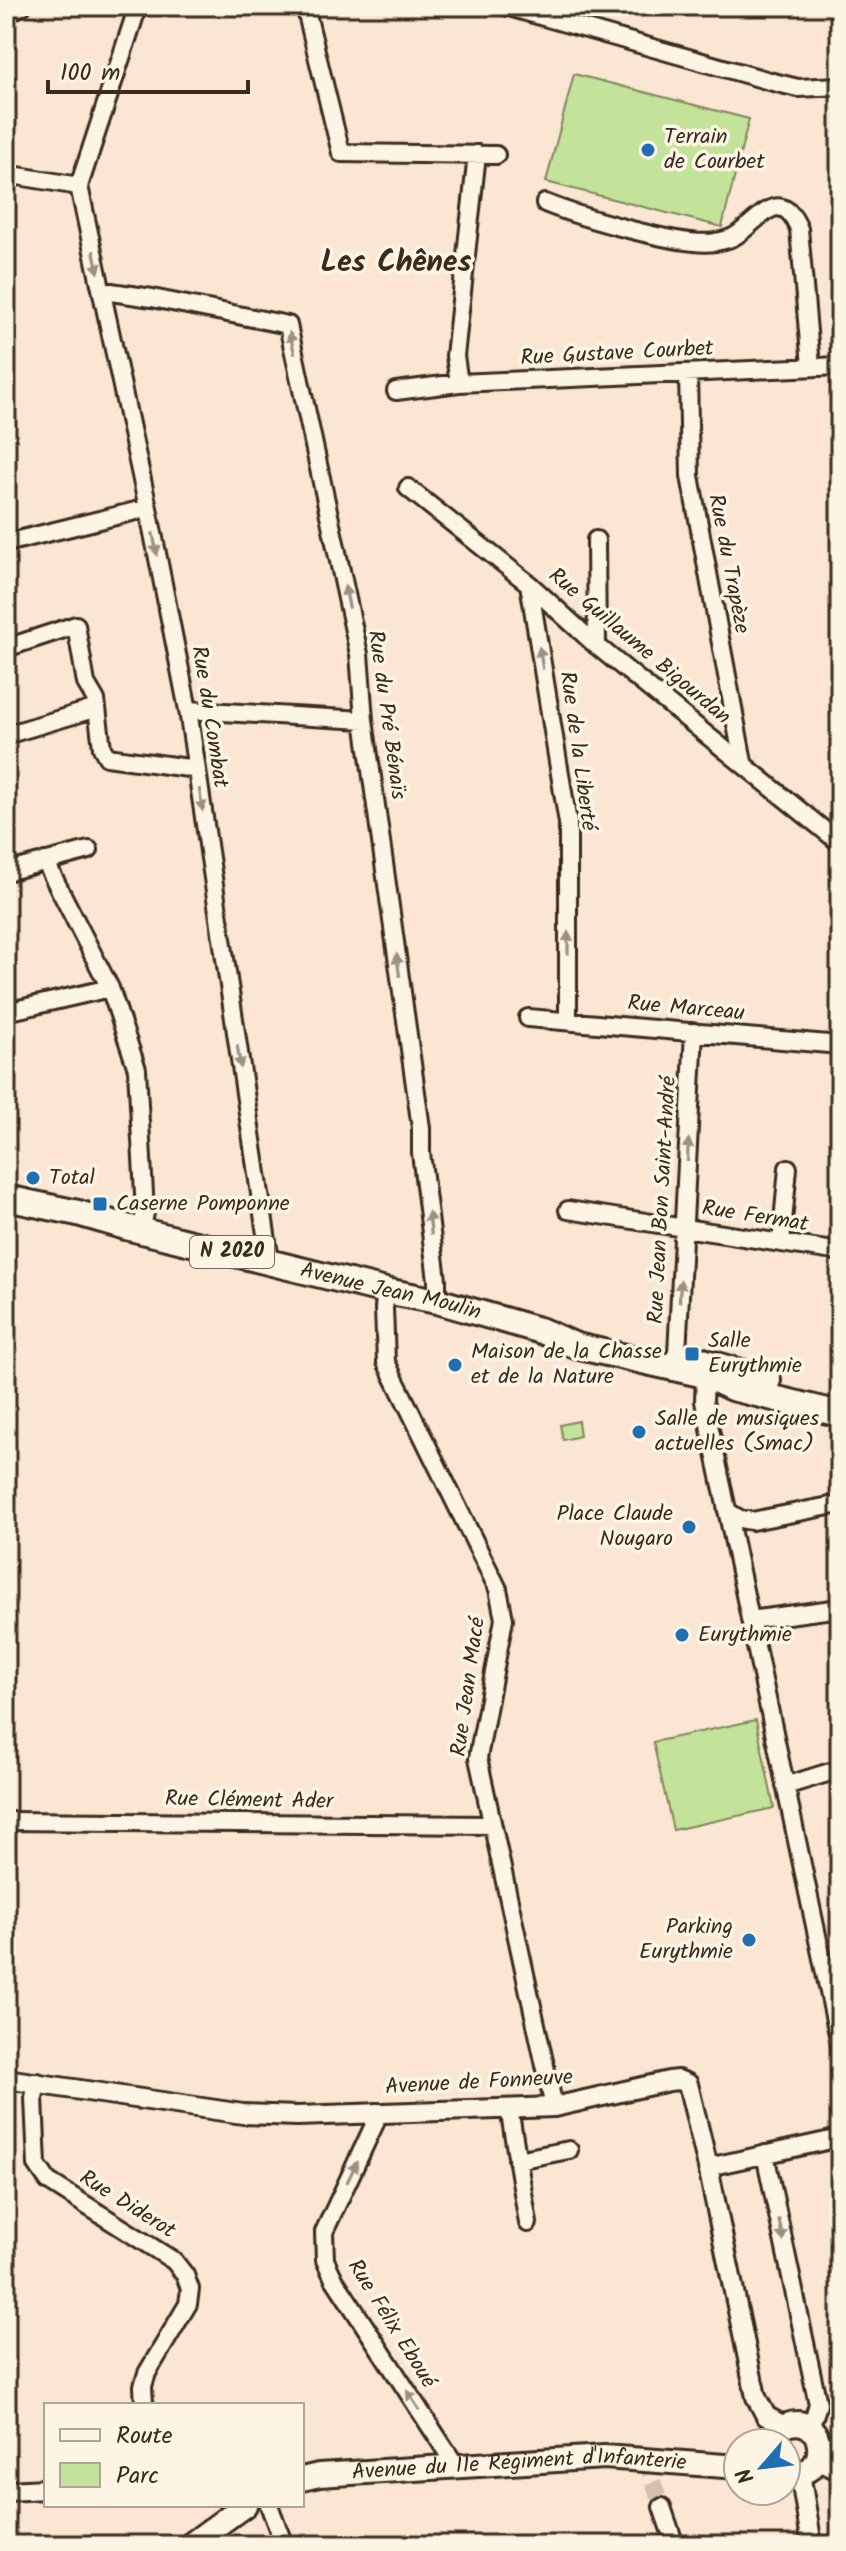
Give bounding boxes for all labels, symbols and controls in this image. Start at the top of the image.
scale bar [48,44,248,94]
text: 100 m [60,54,120,93]
place label: Terrain de Courbet [664,120,765,180]
marker: Terrain de Courbet [639,141,657,159]
district label: Les Chênes [321,239,471,287]
one-way arrow [90,249,103,274]
one-way arrow [286,330,298,355]
street label: Rue Gustave Courbet [520,331,715,377]
street label: Rue du Trapèze [697,491,759,637]
one-way arrow [150,531,162,556]
street label: Rue Guillaume Bigourdan [540,560,738,734]
one-way arrow [340,584,353,609]
street label: Rue du Pré Bénaïs [357,628,415,802]
street label: Rue du Combat [180,643,238,791]
one-way arrow [534,645,547,670]
street label: Rue de la Liberté [549,669,606,834]
one-way arrow [195,787,208,812]
one-way arrow [562,930,574,955]
one-way arrow [391,952,404,977]
street label: Rue Marceau [626,986,747,1032]
one-way arrow [233,1045,246,1070]
street label: Rue Jean Bon Saint-André [639,1074,687,1325]
one-way arrow [682,1137,695,1162]
place label: Total [49,1161,96,1196]
marker: Total [24,1169,42,1187]
place label: Caserne Pomponne [116,1187,290,1222]
street label: Rue Fermat [699,1191,811,1243]
marker: Caserne Pomponne [91,1195,109,1213]
one-way arrow [423,1210,436,1235]
road number: N 2020 [190,1236,274,1268]
street label: Avenue Jean Moulin [297,1253,485,1330]
one-way arrow [674,1278,687,1303]
place label: Salle Eurythmie [708,1324,802,1384]
place label: Maison de la Chasse et de la Nature [471,1335,662,1395]
marker: Salle Eurythmie [683,1345,701,1363]
marker: Maison de la Chasse et de la Nature [446,1356,464,1374]
place label: Salle de musiques actuelles (Smac) [655,1402,820,1462]
marker: Salle de musiques actuelles (Smac) [630,1423,648,1441]
place label: Place Claude Nougaro [556,1497,673,1557]
marker: Place Claude Nougaro [680,1518,698,1536]
street label: Rue Jean Macé [442,1614,496,1759]
place label: Eurythmie [698,1618,792,1653]
marker: Eurythmie [673,1626,691,1644]
street label: Rue Clément Ader [165,1782,335,1820]
place label: Parking Eurythmie [639,1910,733,1970]
marker: Parking Eurythmie [740,1931,758,1949]
street label: Avenue de Fonneuve [384,2061,574,2105]
one-way arrow [345,2160,359,2184]
street label: Rue Diderot [72,2161,183,2249]
one-way arrow [775,2218,788,2243]
street label: Rue Félix Eboué [337,2253,445,2397]
one-way arrow [407,2389,421,2411]
legend [44,2403,304,2507]
text: Route [116,2417,173,2456]
north arrow [722,2427,802,2507]
street label: Avenue du 11e Régiment d'Infanterie [351,2440,688,2490]
text: Parc [116,2457,159,2496]
text: N [728,2461,765,2490]

